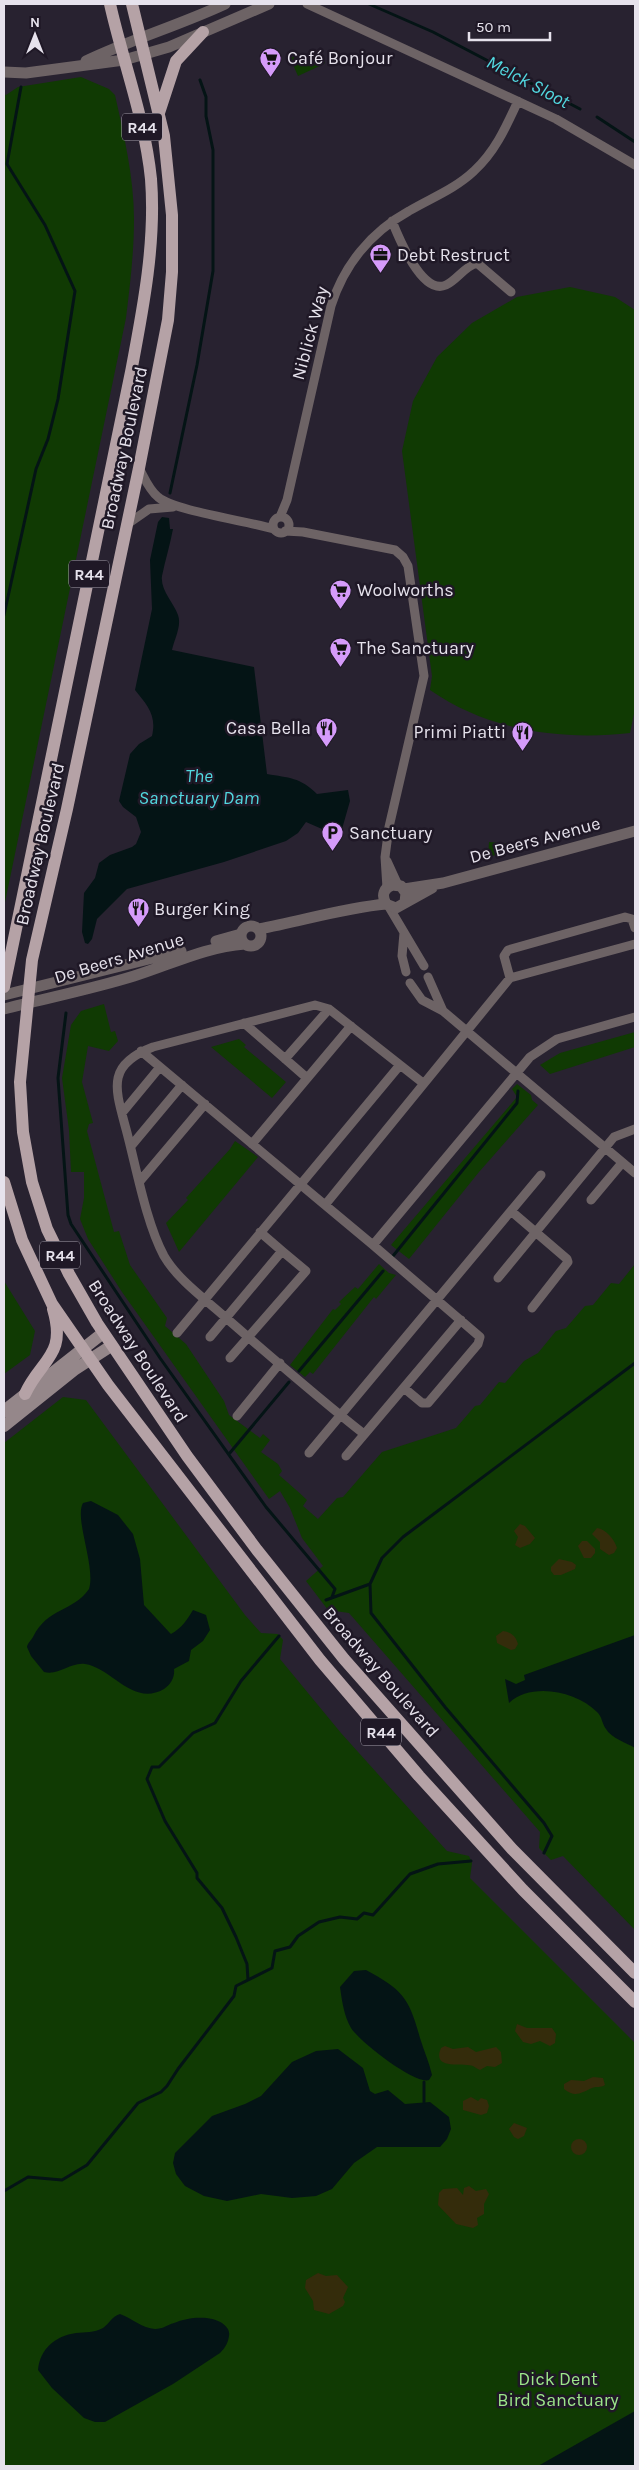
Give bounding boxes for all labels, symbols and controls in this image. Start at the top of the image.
north arrow [10,10,60,60]
scale bar [469,10,550,42]
text: N [30,14,40,31]
text: 50 m [476,18,511,36]
supermarket icon: Café Bonjour [259,46,283,77]
place label: Café Bonjour [287,47,393,69]
water label: Melck Sloot [483,51,574,113]
road number: R44 [122,114,162,140]
office icon: Debt Restruct [369,243,393,274]
place label: Debt Restruct [397,244,510,266]
street label: Niblick Way [287,283,333,382]
street label: Broadway Boulevard [96,365,152,531]
road number: R44 [69,560,109,588]
supermarket icon: Woolworths [329,578,353,609]
place label: Woolworths [357,579,454,601]
supermarket icon: The Sanctuary [329,636,353,667]
place label: The Sanctuary [357,637,474,659]
restaurant icon: Casa Bella [315,716,339,747]
place label: Casa Bella [226,717,311,739]
restaurant icon: Primi Piatti [510,720,534,751]
place label: Primi Piatti [414,721,506,743]
street label: Broadway Boulevard [11,761,69,927]
water label: The Sanctuary Dam [138,765,260,809]
street label: De Beers Avenue [467,812,603,868]
parking icon: Sanctuary [321,821,345,852]
place label: Sanctuary [349,822,433,844]
restaurant icon: Burger King [126,897,150,928]
place label: Burger King [154,898,250,920]
street label: De Beers Avenue [51,928,187,988]
road number: R44 [40,1242,80,1268]
street label: Broadway Boulevard [84,1275,192,1427]
street label: Broadway Boulevard [318,1602,444,1742]
road number: R44 [361,1718,401,1745]
park label: Dick Dent Bird Sanctuary [497,2368,619,2411]

